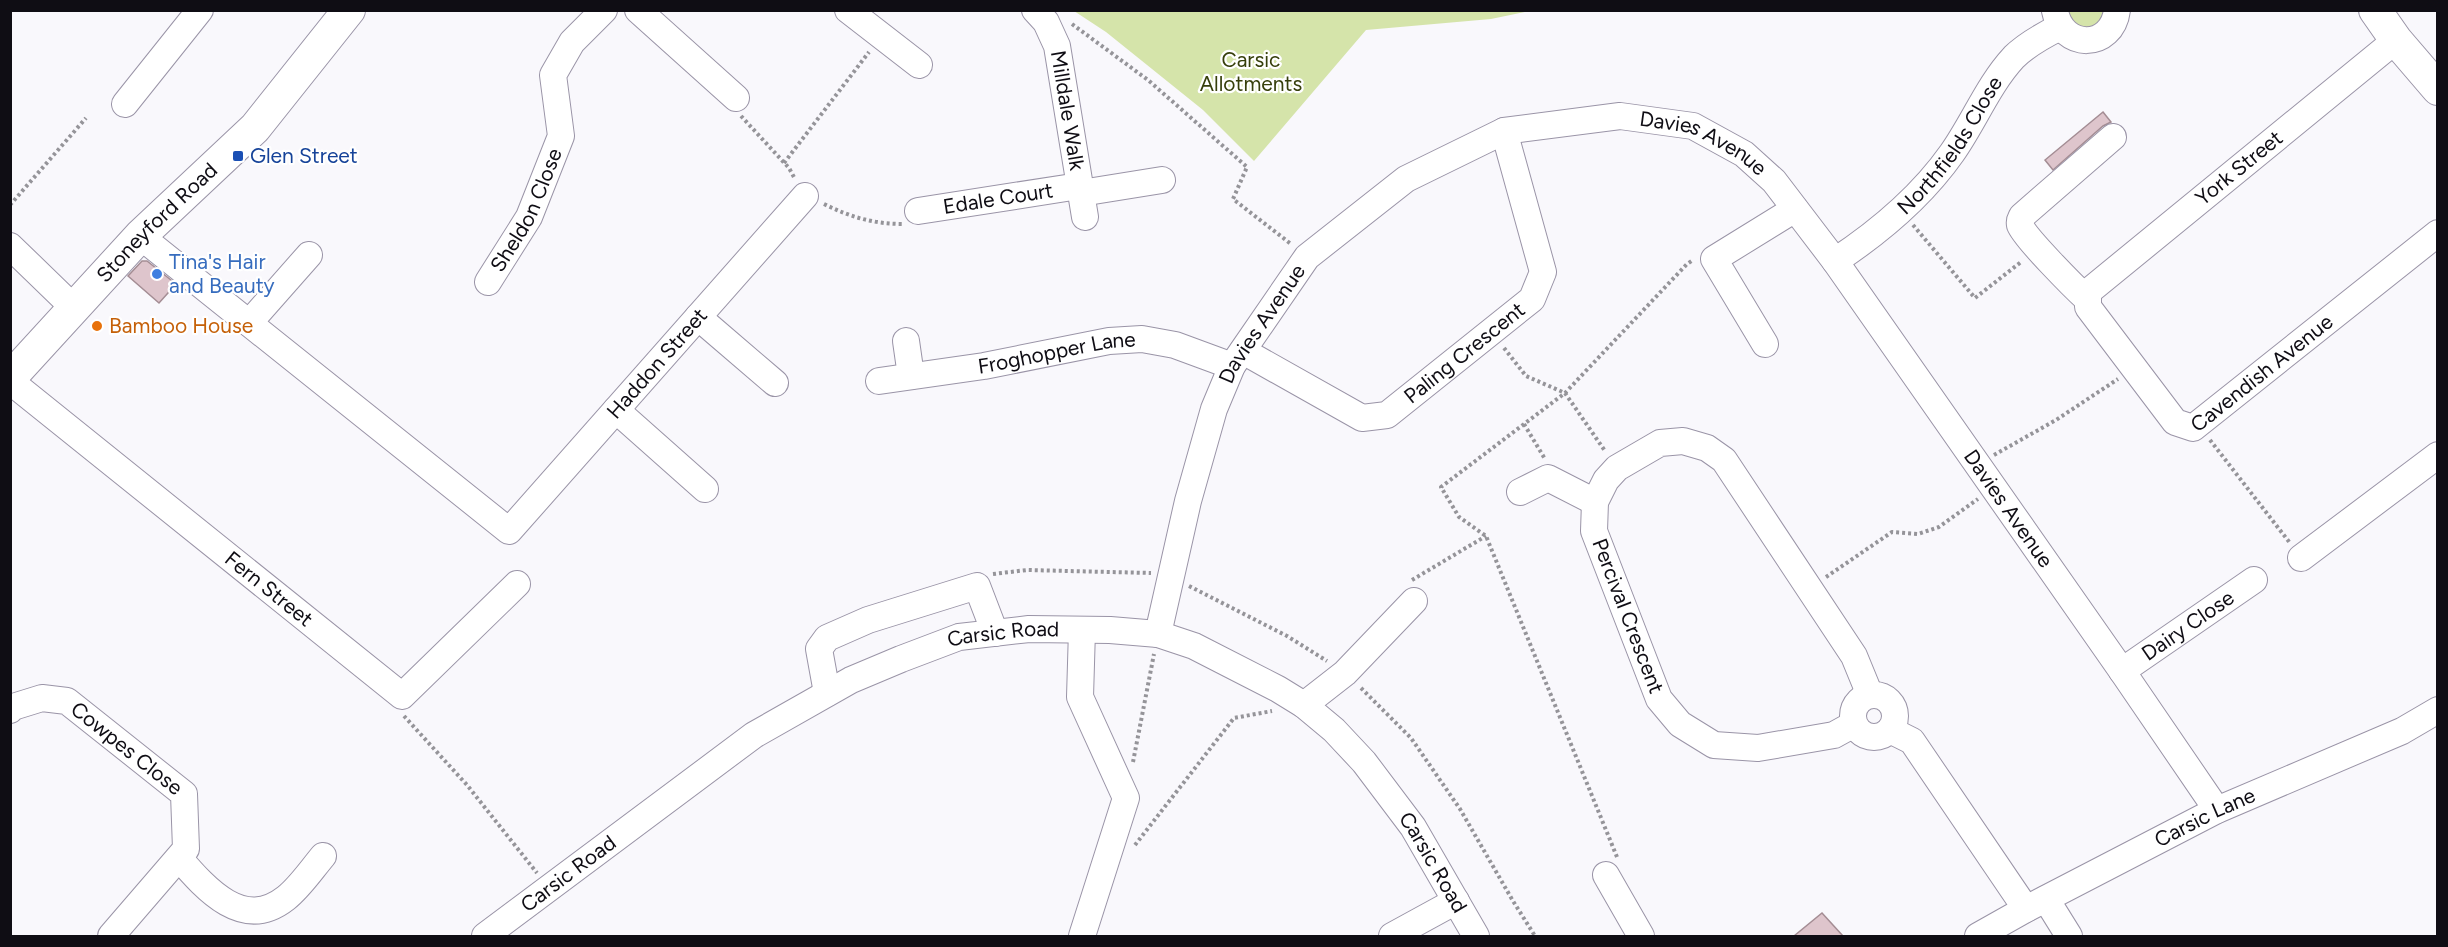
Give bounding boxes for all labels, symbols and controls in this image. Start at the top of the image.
park label: Carsic Allotments [1200,47,1302,96]
street label: Milldale Walk [1046,49,1090,173]
street label: Northfields Close [1892,71,2007,219]
street label: Davies Avenue [1638,106,1772,181]
street label: York Street [2190,125,2287,210]
place label: Glen Street [250,143,358,168]
street label: Sheldon Close [485,144,567,276]
marker: Glen Street [231,149,245,163]
street label: Stoneyford Road [91,157,222,287]
street label: Edale Court [941,177,1055,219]
place label: Tina's Hair and Beauty [169,249,275,298]
street label: Davies Avenue [1213,259,1310,387]
marker: Tina's Hair and Beauty [150,267,164,281]
street label: Paling Crescent [1399,297,1530,408]
street label: Haddon Street [601,303,712,424]
street label: Cavendish Avenue [2185,309,2338,437]
place label: Bamboo House [109,313,253,338]
marker: Bamboo House [90,319,104,333]
street label: Froghopper Lane [976,326,1136,379]
street label: Davies Avenue [1959,444,2059,572]
street label: Percival Crescent [1587,535,1670,697]
street label: Fern Street [220,546,318,631]
street label: Dairy Close [2137,585,2239,666]
street label: Carsic Road [943,616,1059,652]
street label: Cowpes Close [66,696,188,800]
street label: Carsic Lane [2150,782,2259,852]
street label: Carsic Road [1394,807,1473,917]
street label: Carsic Road [515,830,621,917]

